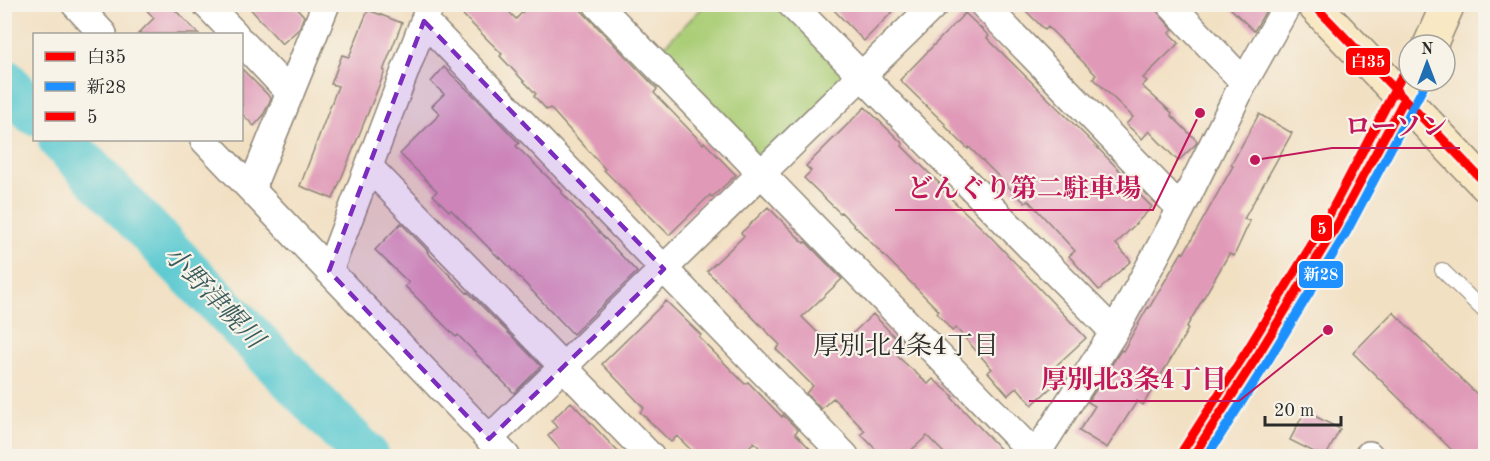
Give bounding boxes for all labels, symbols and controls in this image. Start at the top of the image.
legend [33,33,243,141]
north arrow [1397,33,1457,93]
text: N [1421,42,1434,58]
text: 白35 [87,47,126,67]
line badge: 白35 [1345,47,1391,76]
text: 白35 [1351,53,1385,71]
text: 新28 [87,77,126,97]
callout: ローソン [1332,104,1460,148]
text: 5 [87,109,97,127]
text: ローソン [1345,115,1447,141]
callout: どんぐり第二駐車場 [895,166,1153,210]
text: どんぐり第二駐車場 [907,174,1141,203]
line badge: 5 [1310,214,1333,242]
text: 5 [1317,222,1327,238]
water label: 小野津幌川 [158,241,271,356]
line badge: 新28 [1298,260,1344,289]
text: 新28 [1303,266,1338,284]
district label: 厚別北4条4丁目 [813,332,999,360]
callout: 厚別北3条4丁目 [1029,357,1239,401]
text: 厚別北3条4丁目 [1041,365,1227,394]
scale bar [1265,389,1342,427]
text: 20 m [1274,402,1314,420]

